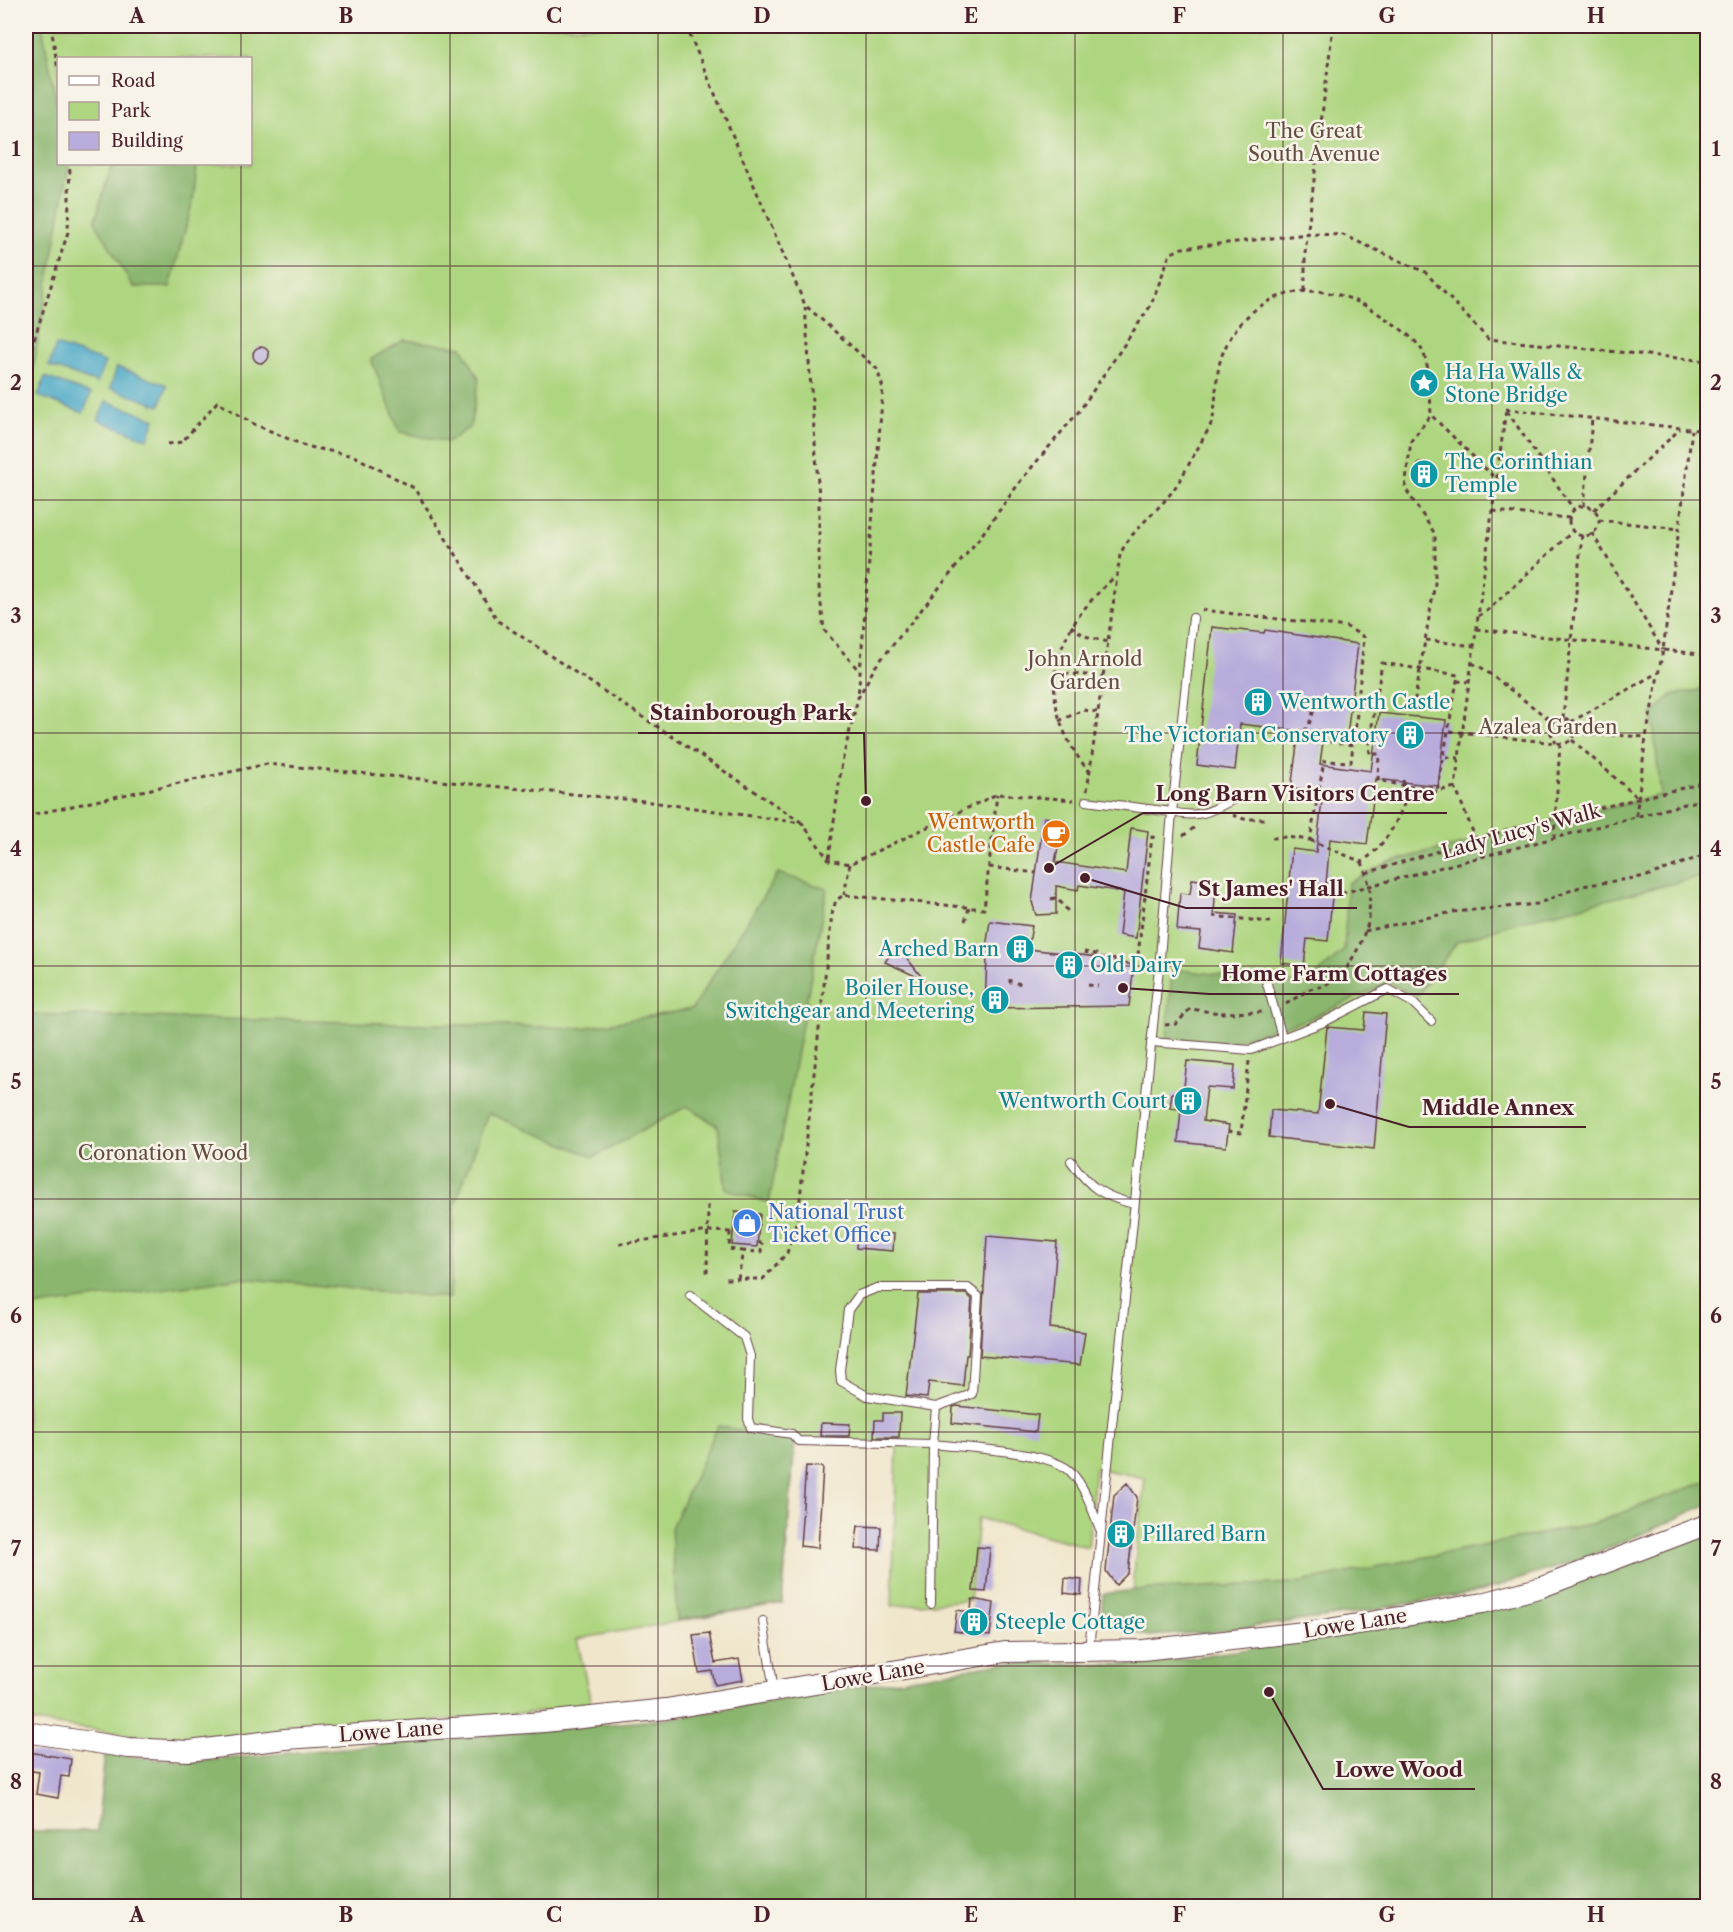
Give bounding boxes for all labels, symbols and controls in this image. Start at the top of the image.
text: A [128,4,145,28]
text: B [339,4,354,28]
text: C [546,4,562,28]
text: D [753,4,771,28]
text: E [964,4,978,28]
text: F [1172,4,1186,28]
text: G [1379,4,1396,28]
text: H [1587,4,1605,28]
legend [57,57,252,165]
text: Road [111,70,156,92]
text: Park [111,100,152,122]
park label: The Great South Avenue [1248,119,1380,166]
text: Building [111,130,183,152]
text: 1 [12,137,21,161]
text: 1 [1712,137,1721,161]
place label: Ha Ha Walls & Stone Bridge [1445,360,1582,407]
place icon: Ha Ha Walls & Stone Bridge [1408,367,1440,399]
text: 2 [10,371,22,395]
text: 2 [1710,371,1722,395]
place label: The Corinthian Temple [1445,450,1593,497]
building icon: The Corinthian Temple [1408,458,1440,490]
text: 3 [10,604,22,628]
text: 3 [1710,604,1722,628]
park label: John Arnold Garden [1025,647,1142,694]
building icon: Wentworth Castle [1242,686,1274,718]
place label: Wentworth Castle [1278,690,1450,714]
callout: Stainborough Park [638,694,864,733]
text: Stainborough Park [650,700,853,725]
park label: Azalea Garden [1477,715,1618,739]
building icon: The Victorian Conservatory [1394,719,1426,751]
place label: The Victorian Conservatory [1124,723,1390,747]
callout: Long Barn Visitors Centre [1143,774,1447,813]
text: Long Barn Visitors Centre [1155,781,1435,806]
street label: Lady Lucy's Walk [1439,798,1605,864]
place label: Wentworth Castle Cafe [927,810,1035,857]
cafe icon: Wentworth Castle Cafe [1040,818,1072,850]
text: 4 [10,837,22,861]
text: 4 [1710,837,1722,861]
callout: St James' Hall [1186,869,1357,908]
text: St James' Hall [1198,876,1344,901]
building icon: Arched Barn [1004,933,1036,965]
place label: Arched Barn [878,937,999,961]
building icon: Old Dairy [1053,949,1085,981]
place label: Old Dairy [1090,953,1183,977]
callout: Home Farm Cottages [1209,955,1459,994]
text: Home Farm Cottages [1221,961,1447,986]
place label: Boiler House, Switchgear and Meetering [725,976,974,1023]
building icon: Boiler House, Switchgear and Meetering [979,984,1011,1016]
text: 5 [10,1070,22,1094]
text: 5 [1710,1070,1722,1094]
building icon: Wentworth Court [1172,1085,1204,1117]
callout: Middle Annex [1409,1088,1586,1127]
place label: Wentworth Court [998,1089,1167,1113]
text: Middle Annex [1422,1095,1575,1120]
park label: Coronation Wood [78,1141,248,1165]
place label: National Trust Ticket Office [768,1200,904,1247]
shop icon: National Trust Ticket Office [731,1207,763,1239]
text: 6 [10,1304,22,1328]
text: 6 [1710,1304,1722,1328]
building icon: Pillared Barn [1105,1518,1137,1550]
place label: Pillared Barn [1142,1522,1267,1546]
text: 7 [11,1537,22,1561]
text: 7 [1711,1537,1722,1561]
street label: Lowe Lane [1301,1603,1409,1643]
building icon: Steeple Cottage [958,1606,990,1638]
place label: Steeple Cottage [995,1610,1145,1634]
street label: Lowe Lane [819,1654,927,1696]
street label: Lowe Lane [338,1715,444,1747]
callout: Lowe Wood [1323,1750,1475,1789]
text: Lowe Wood [1335,1757,1463,1782]
text: 8 [10,1770,22,1794]
text: 8 [1710,1770,1722,1794]
text: A [128,1903,145,1927]
text: B [339,1903,354,1927]
text: C [546,1903,562,1927]
text: D [753,1903,771,1927]
text: E [964,1903,978,1927]
text: F [1172,1903,1186,1927]
text: G [1379,1903,1396,1927]
text: H [1587,1903,1605,1927]

